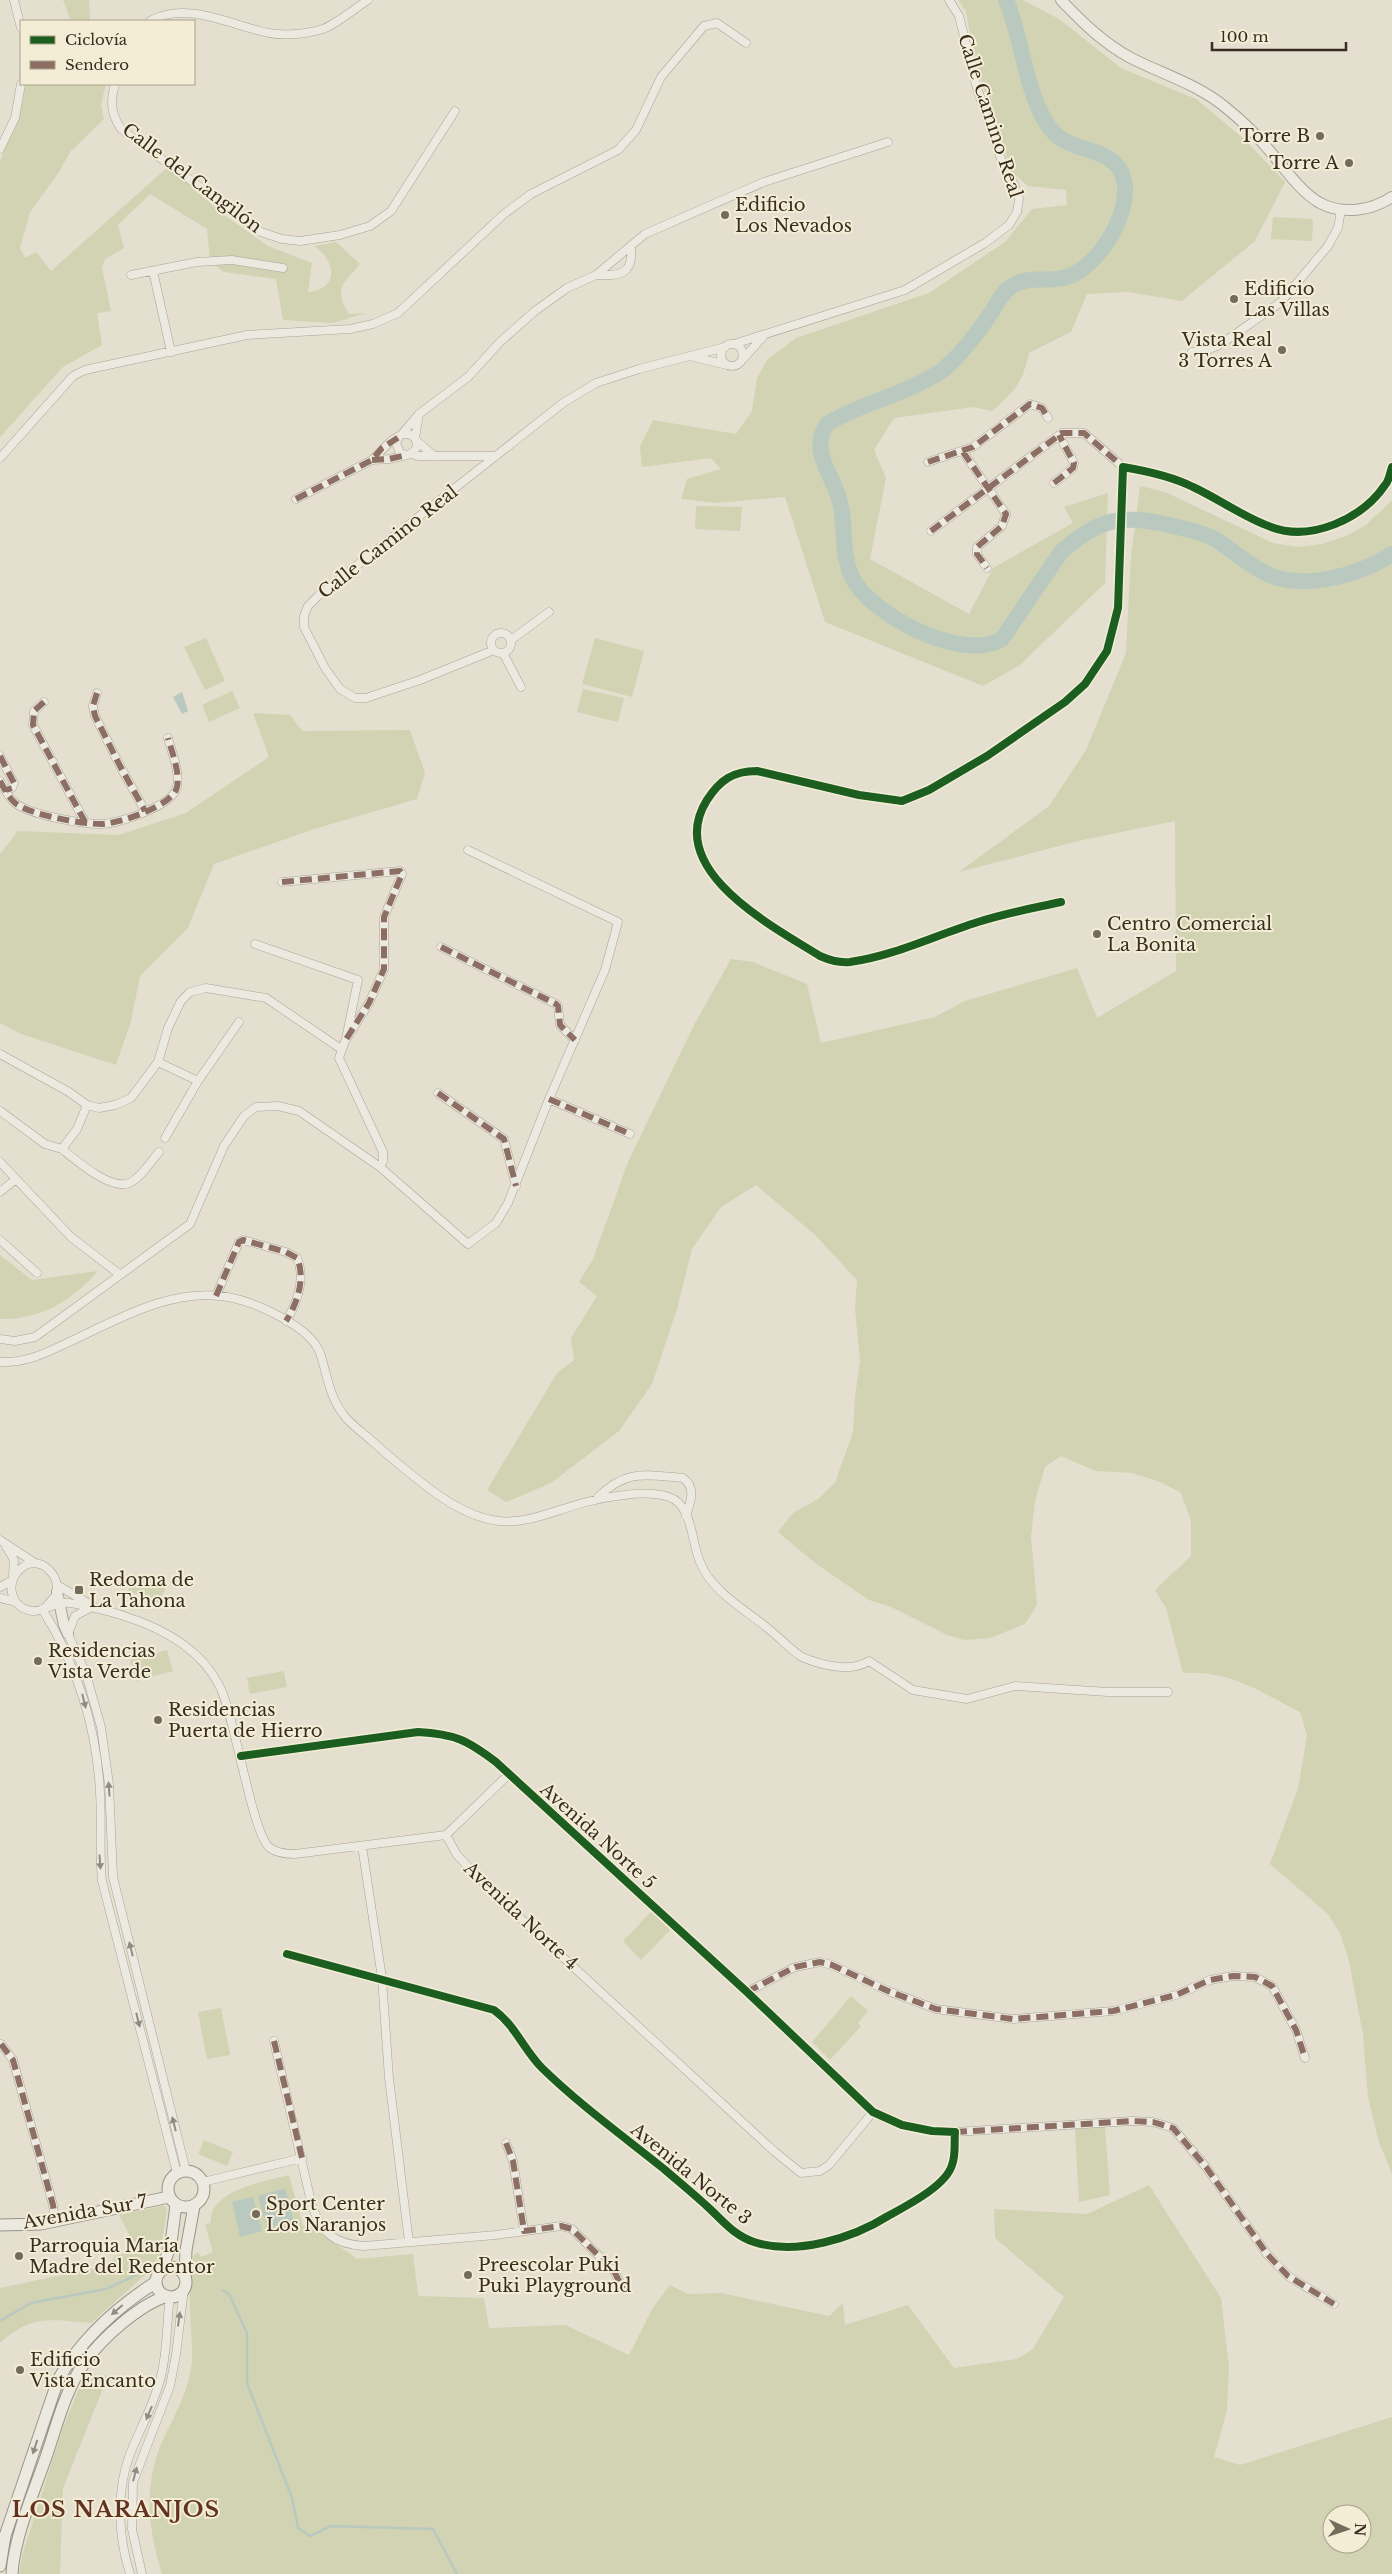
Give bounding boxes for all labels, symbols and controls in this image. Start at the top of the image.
legend [20,20,195,85]
scale bar [1212,20,1346,52]
text: 100 m [1220,27,1269,46]
text: Ciclovía [65,30,128,49]
street label: Calle Camino Real [953,31,1027,201]
text: Sendero [65,55,129,74]
street label: Calle del Cangilón [118,118,266,238]
place label: Torre B [1240,125,1310,147]
marker: Torre B [1314,130,1326,142]
place label: Torre A [1269,152,1340,174]
marker: Torre A [1343,157,1355,169]
place label: Edificio Los Nevados [735,194,852,237]
marker: Edificio Los Nevados [719,209,731,221]
place label: Edificio Las Villas [1244,278,1330,321]
marker: Edificio Las Villas [1228,293,1240,305]
place label: Vista Real 3 Torres A [1178,329,1273,372]
marker: Vista Real 3 Torres A [1276,344,1288,356]
street label: Calle Camino Real [314,481,462,603]
place label: Centro Comercial La Bonita [1107,913,1272,956]
marker: Centro Comercial La Bonita [1091,928,1103,940]
place label: Redoma de La Tahona [89,1569,194,1612]
marker: Redoma de La Tahona [73,1584,85,1596]
place label: Residencias Vista Verde [47,1640,155,1683]
marker: Residencias Vista Verde [32,1655,44,1667]
one-way arrow [80,1694,88,1709]
place label: Residencias Puerta de Hierro [168,1699,323,1742]
marker: Residencias Puerta de Hierro [152,1714,164,1726]
street label: Avenida Norte 5 [535,1778,660,1894]
one-way arrow [105,1781,113,1797]
one-way arrow [97,1854,105,1870]
street label: Avenida Norte 4 [459,1857,583,1975]
one-way arrow [127,1941,135,1956]
one-way arrow [134,2013,142,2028]
one-way arrow [170,2116,178,2131]
street label: Avenida Norte 3 [625,2118,756,2229]
street label: Avenida Sur 7 [20,2190,150,2234]
place label: Sport Center Los Naranjos [266,2193,386,2236]
marker: Sport Center Los Naranjos [250,2208,262,2220]
place label: Parroquia María Madre del Redentor [29,2235,215,2278]
marker: Parroquia María Madre del Redentor [13,2250,25,2262]
place label: Preescolar Puki Puki Playground [478,2254,631,2297]
marker: Preescolar Puki Puki Playground [462,2269,474,2281]
one-way arrow [111,2305,124,2316]
one-way arrow [176,2311,184,2327]
place label: Edificio Vista Encanto [29,2349,156,2392]
marker: Edificio Vista Encanto [14,2364,26,2376]
one-way arrow [145,2406,153,2420]
one-way arrow [30,2439,38,2454]
one-way arrow [132,2467,140,2482]
district label: LOS NARANJOS [12,2496,220,2523]
north arrow [1322,2504,1372,2554]
text: N [1351,2523,1369,2537]

